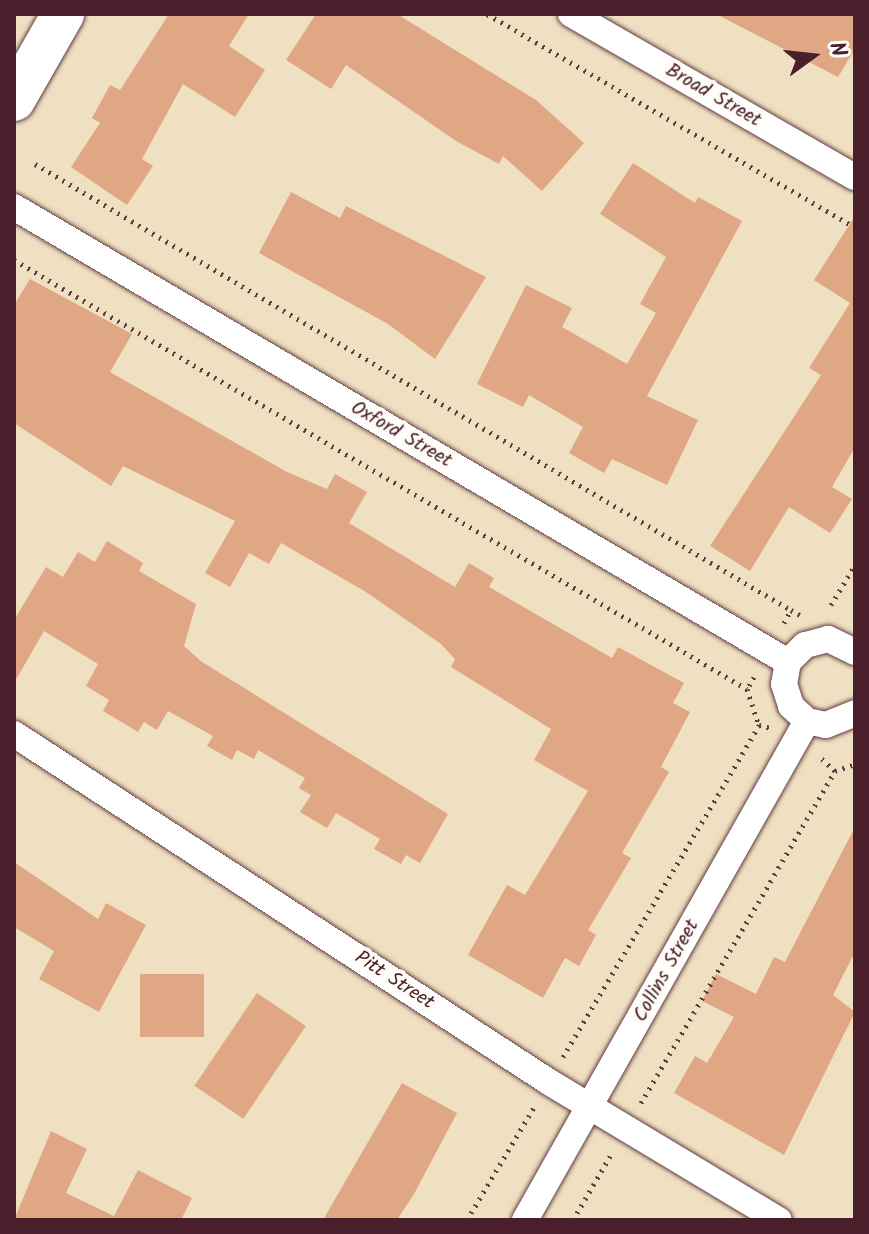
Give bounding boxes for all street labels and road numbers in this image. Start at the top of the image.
street label: Broad Street [661,59,765,133]
street label: Oxford Street [346,396,456,474]
street label: Collins Street [629,916,705,1026]
street label: Pitt Street [350,946,438,1016]

